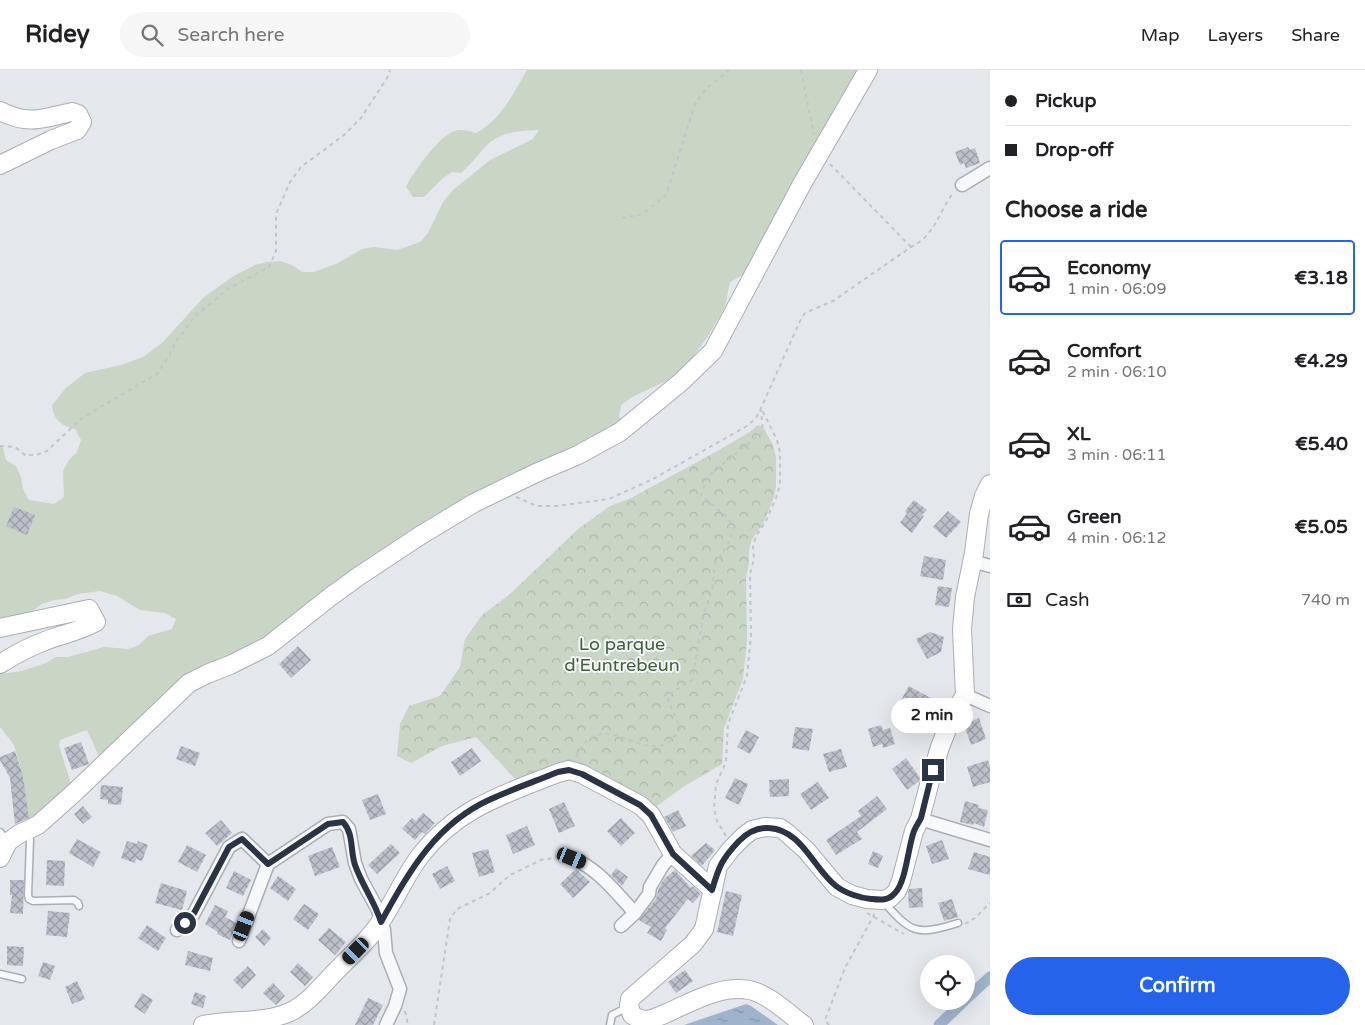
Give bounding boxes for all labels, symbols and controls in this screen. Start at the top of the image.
search box [120,12,470,57]
text: Ridey [25,20,90,49]
icon: search [138,21,166,49]
text: Search here [178,24,284,46]
text: Map [1141,24,1180,46]
text: Layers [1208,24,1263,46]
text: Share [1291,24,1340,46]
text: Pickup [1035,90,1096,112]
text: Drop-off [1035,139,1114,161]
text: Choose a ride [1005,197,1148,223]
icon: car [1007,255,1052,300]
text: Economy [1067,257,1151,279]
text: €3.18 [1294,267,1348,289]
text: 1 min · 06:09 [1067,279,1166,299]
icon: car [1007,338,1052,383]
text: Comfort [1067,340,1141,362]
text: €4.29 [1294,350,1348,372]
text: 2 min · 06:10 [1067,362,1166,382]
icon: car [1007,421,1052,466]
text: XL [1067,423,1091,445]
text: €5.40 [1295,433,1348,455]
text: 3 min · 06:11 [1067,445,1166,465]
icon: car [1007,504,1052,549]
text: Green [1067,506,1121,528]
text: €5.05 [1294,516,1348,538]
text: 4 min · 06:12 [1067,528,1166,548]
icon: cash [1005,586,1033,614]
text: Cash [1045,589,1090,611]
text: 740 m [1301,590,1350,610]
park label: Lo parque d'Euntrebeun [564,633,680,676]
callout: 2 min [892,698,974,732]
text: 2 min [911,705,953,725]
route end [922,759,944,781]
car [555,845,588,871]
car [231,909,256,943]
route start [174,912,196,934]
car [340,935,371,967]
map controls [920,955,975,1010]
button: locate [920,955,975,1010]
button: Confirm [1005,957,1350,1015]

